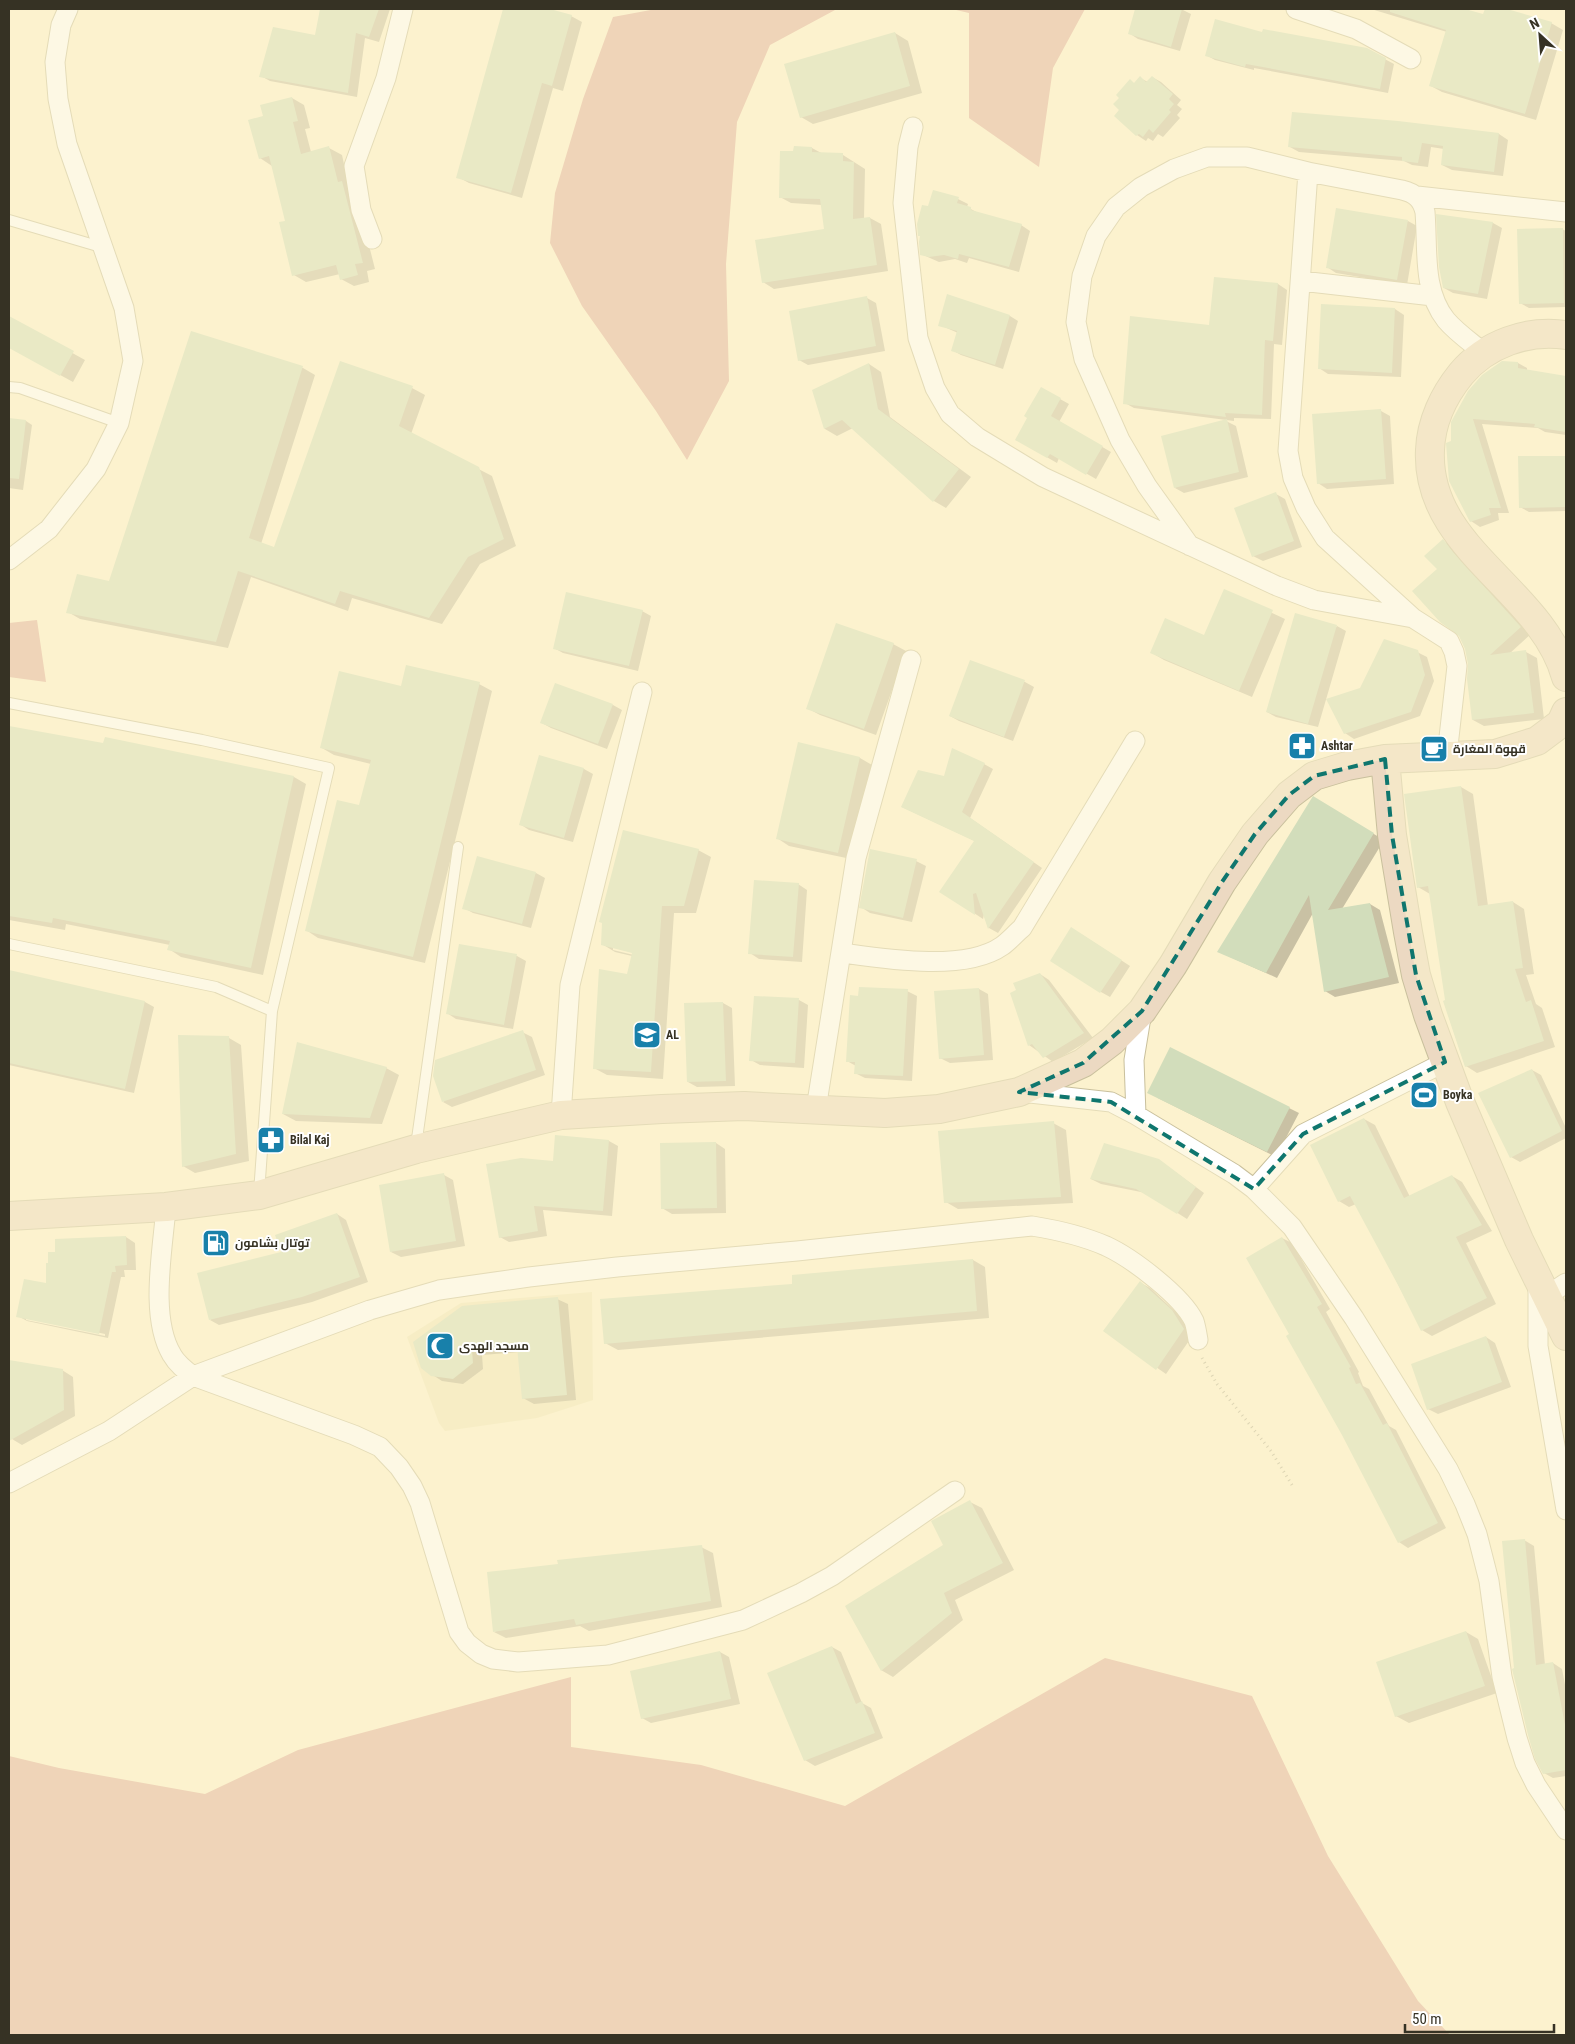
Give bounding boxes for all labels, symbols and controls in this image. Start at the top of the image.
north arrow [1515,10,1565,60]
text: N [1527,14,1542,32]
pharmacy icon: Ashtar [1287,731,1317,761]
cafe icon: قهوة المغارة [1419,734,1449,764]
place label: Ashtar [1321,739,1353,753]
place label: قهوة المغارة [1453,742,1526,757]
school or university icon: AL [632,1020,662,1050]
place label: AL [666,1028,679,1042]
sports icon: Boyka [1409,1080,1439,1110]
place label: Boyka [1443,1088,1473,1102]
pharmacy icon: Bilal Kaj [256,1125,286,1155]
place label: Bilal Kaj [290,1133,330,1147]
fuel station icon: توتال بشامون [201,1228,231,1258]
place label: توتال بشامون [235,1236,310,1251]
mosque icon: مسجد الهدى [425,1331,455,1361]
place label: مسجد الهدى [459,1339,529,1354]
scale bar [1405,2002,1554,2034]
text: 50 m [1412,2010,1442,2028]

